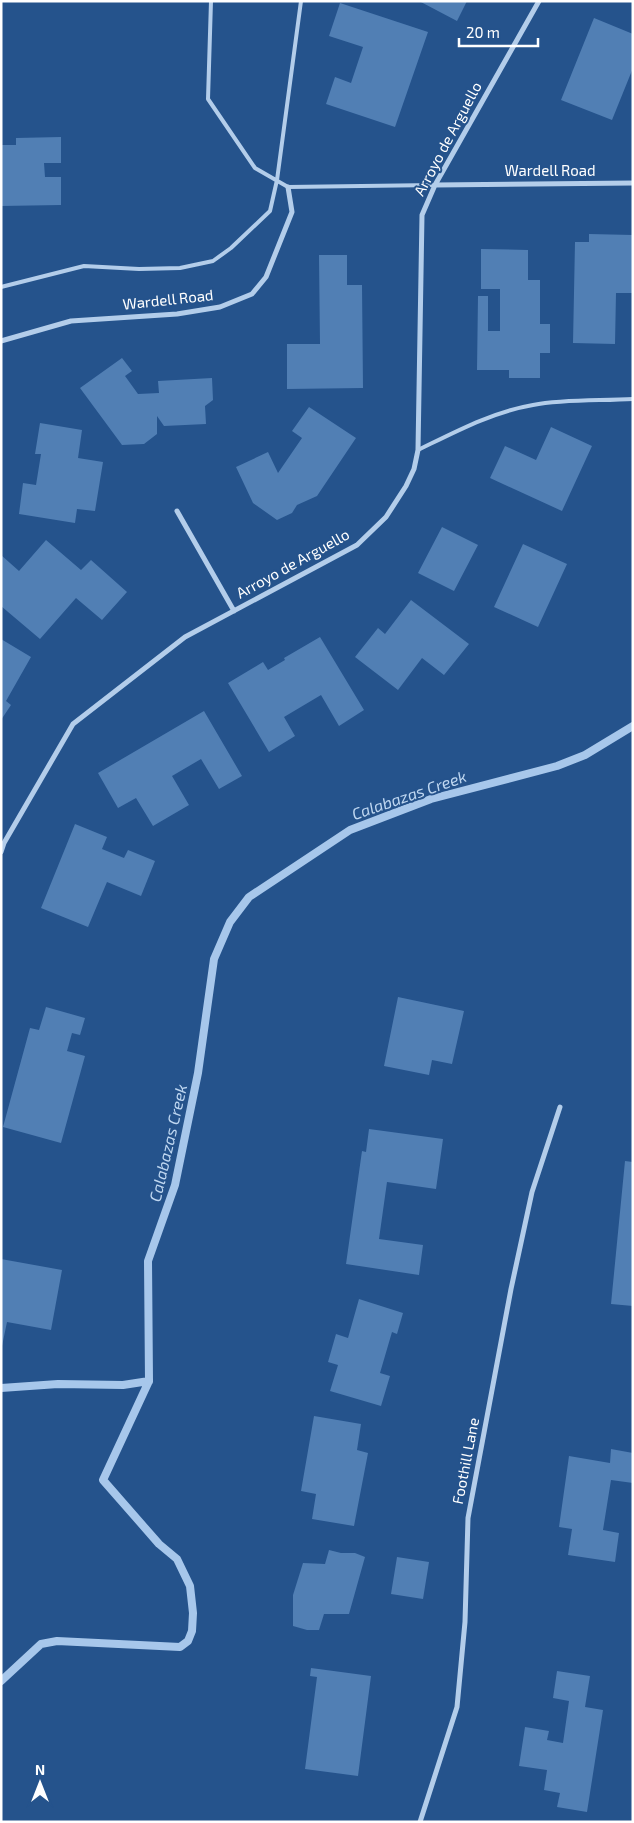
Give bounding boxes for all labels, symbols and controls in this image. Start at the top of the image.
scale bar [459,15,538,47]
text: 20 m [466,23,500,41]
street label: Arroyo de Arguello [409,78,485,199]
street label: Wardell Road [504,161,596,179]
street label: Wardell Road [122,285,214,313]
street label: Arroyo de Arguello [233,525,352,602]
water label: Calabazas Creek [349,766,469,823]
water label: Calabazas Creek [145,1082,190,1204]
street label: Foothill Lane [448,1416,482,1506]
north arrow [15,1758,65,1808]
text: N [35,1761,45,1778]

